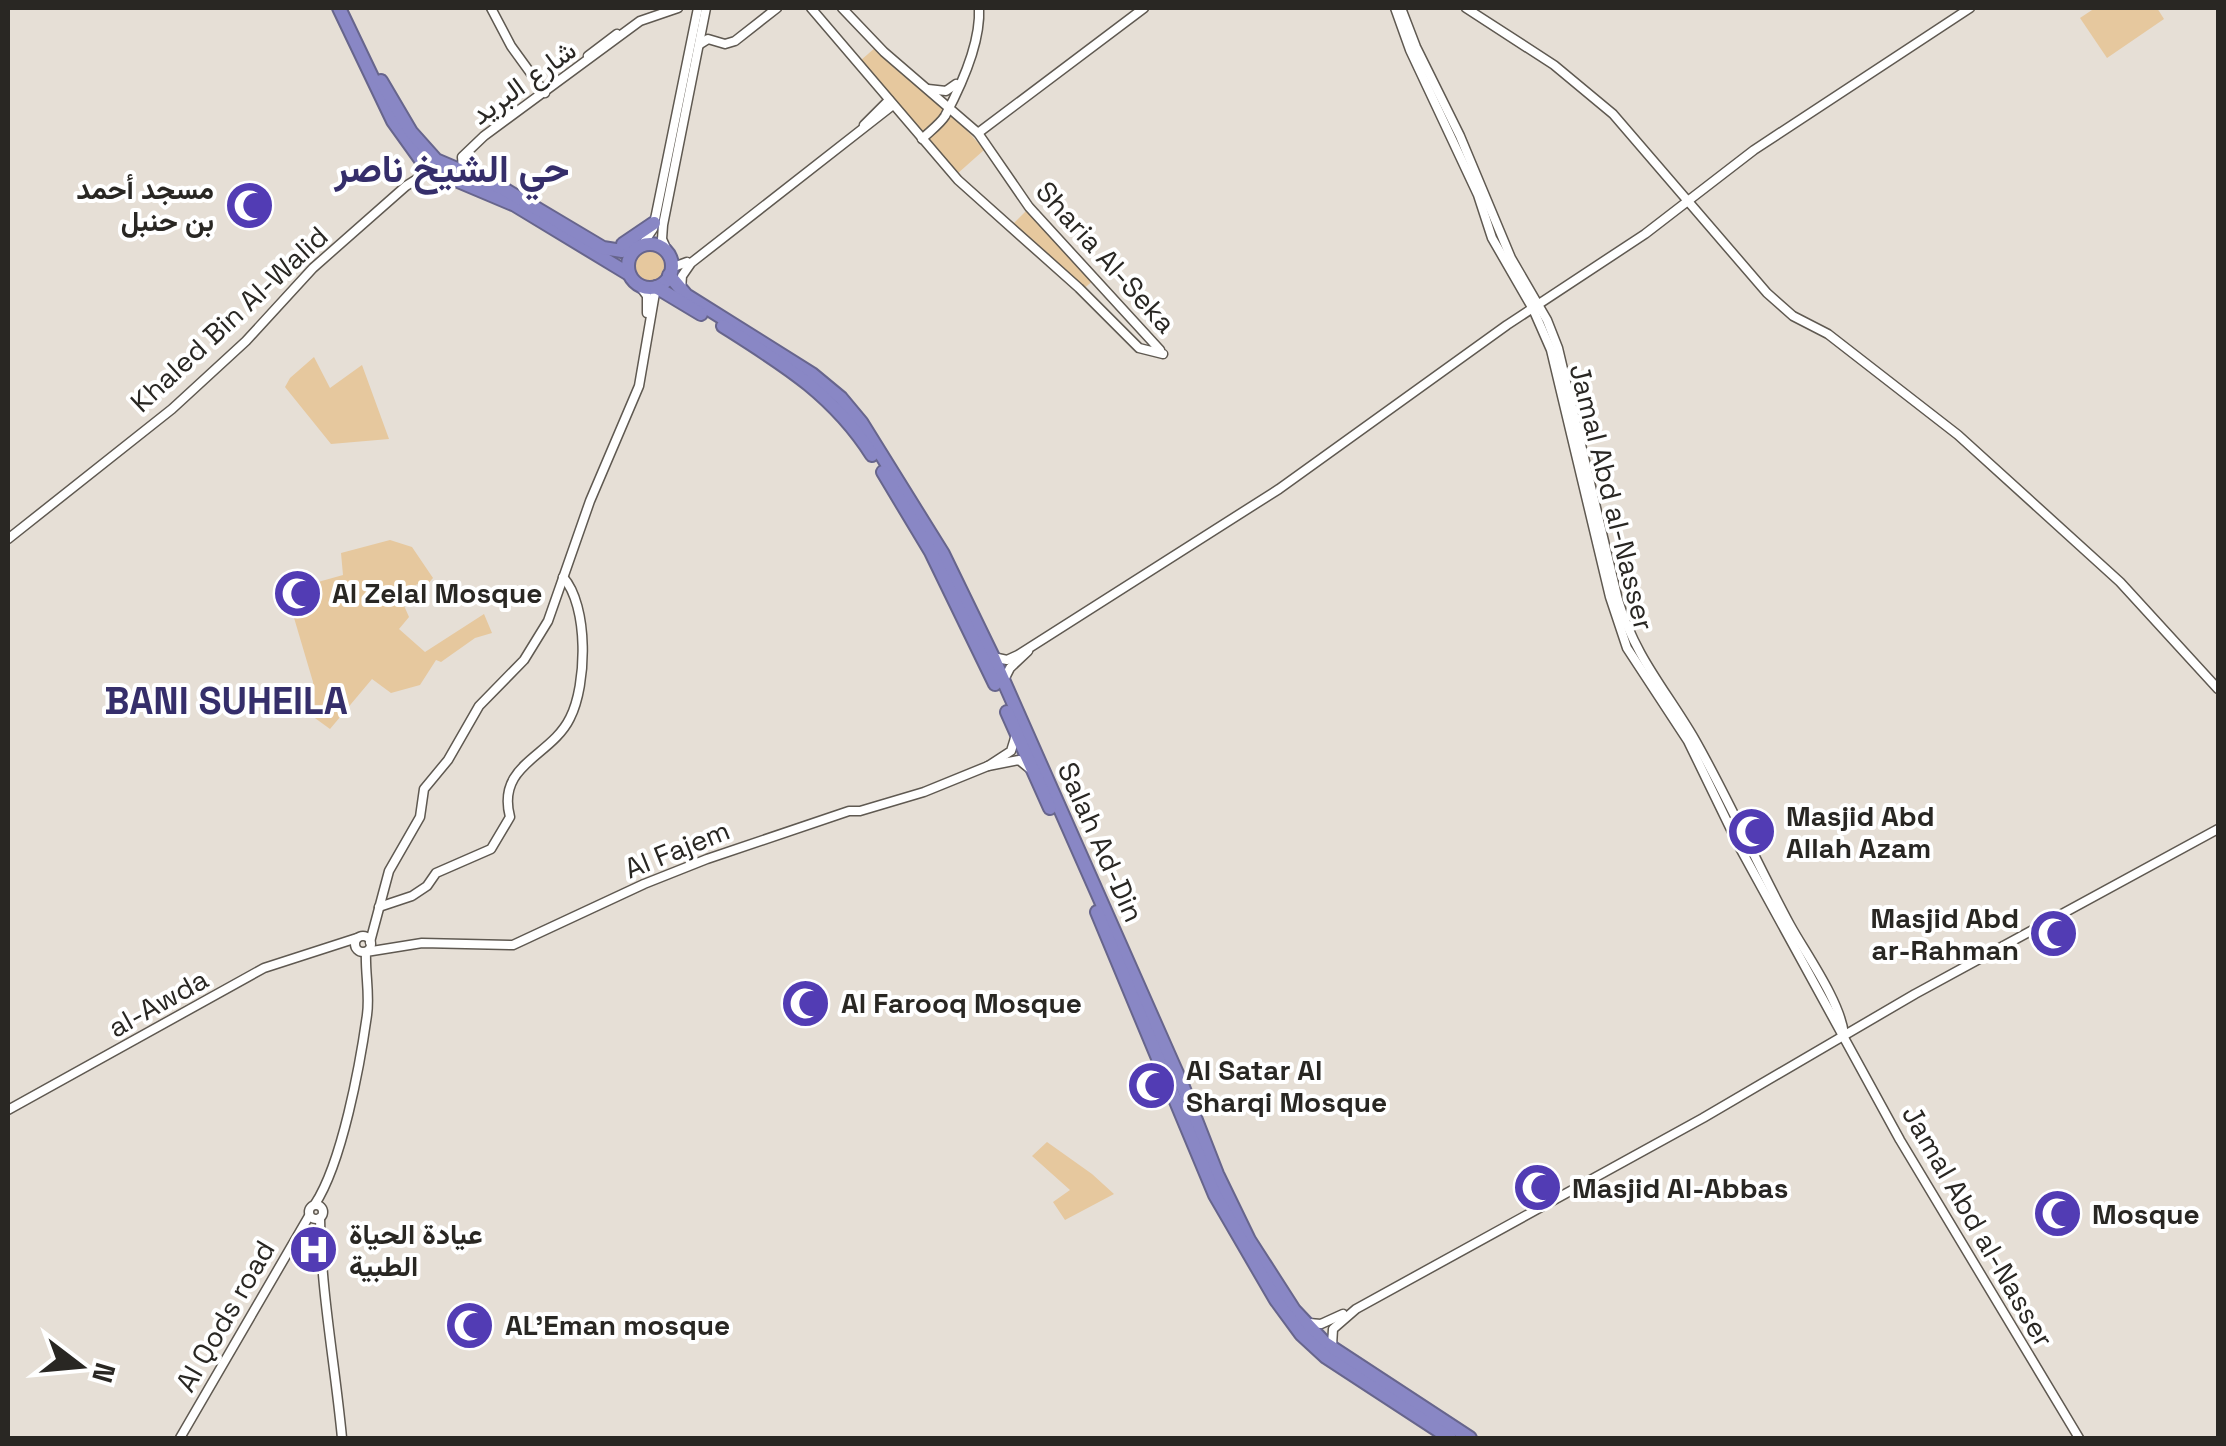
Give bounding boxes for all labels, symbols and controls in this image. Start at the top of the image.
street label: شارع البريد [463,32,584,133]
district label: حي الشيخ ناصر [334,145,569,201]
place label: مسجد أحمد بن حنبل [76,171,214,239]
street label: Sharia Al-Seka [1028,173,1184,341]
mosque icon: مسجد أحمد بن حنبل [223,179,275,231]
street label: Khaled Bin Al-Walid [123,218,335,420]
street label: Jamal Abd al-Nasser [1561,360,1663,634]
mosque icon: Al Zelal Mosque [271,567,323,619]
place label: Al Zelal Mosque [332,575,542,611]
district label: BANI SUHEILA [104,677,348,725]
street label: Salah Ad-Din [1050,756,1152,928]
place label: Masjid Abd Allah Azam [1786,798,1935,866]
mosque icon: Masjid Abd Allah Azam [1725,806,1777,858]
street label: Al Fajem [619,812,735,886]
place label: Masjid Abd ar-Rahman [1870,900,2019,968]
mosque icon: Masjid Abd ar-Rahman [2028,908,2080,960]
street label: al-Awda [102,961,214,1045]
mosque icon: Al Farooq Mosque [780,977,832,1029]
place label: Al Farooq Mosque [841,985,1082,1021]
place label: Al Satar Al Sharqi Mosque [1186,1052,1387,1120]
mosque icon: Al Satar Al Sharqi Mosque [1125,1060,1177,1112]
street label: Jamal Abd al-Nasser [1894,1098,2062,1354]
mosque icon: Masjid Al-Abbas [1511,1162,1563,1214]
place label: Masjid Al-Abbas [1572,1170,1788,1206]
mosque icon: Mosque [2031,1188,2083,1240]
place label: Mosque [2092,1196,2200,1232]
place label: عيادة الحياة الطبية [349,1216,483,1284]
hospital icon: عيادة الحياة الطبية [288,1224,340,1276]
street label: Al Qods road [167,1234,283,1398]
mosque icon: AL'Eman mosque [444,1299,496,1351]
place label: AL'Eman mosque [505,1307,730,1343]
north arrow [30,1316,130,1416]
text: N [84,1359,124,1387]

